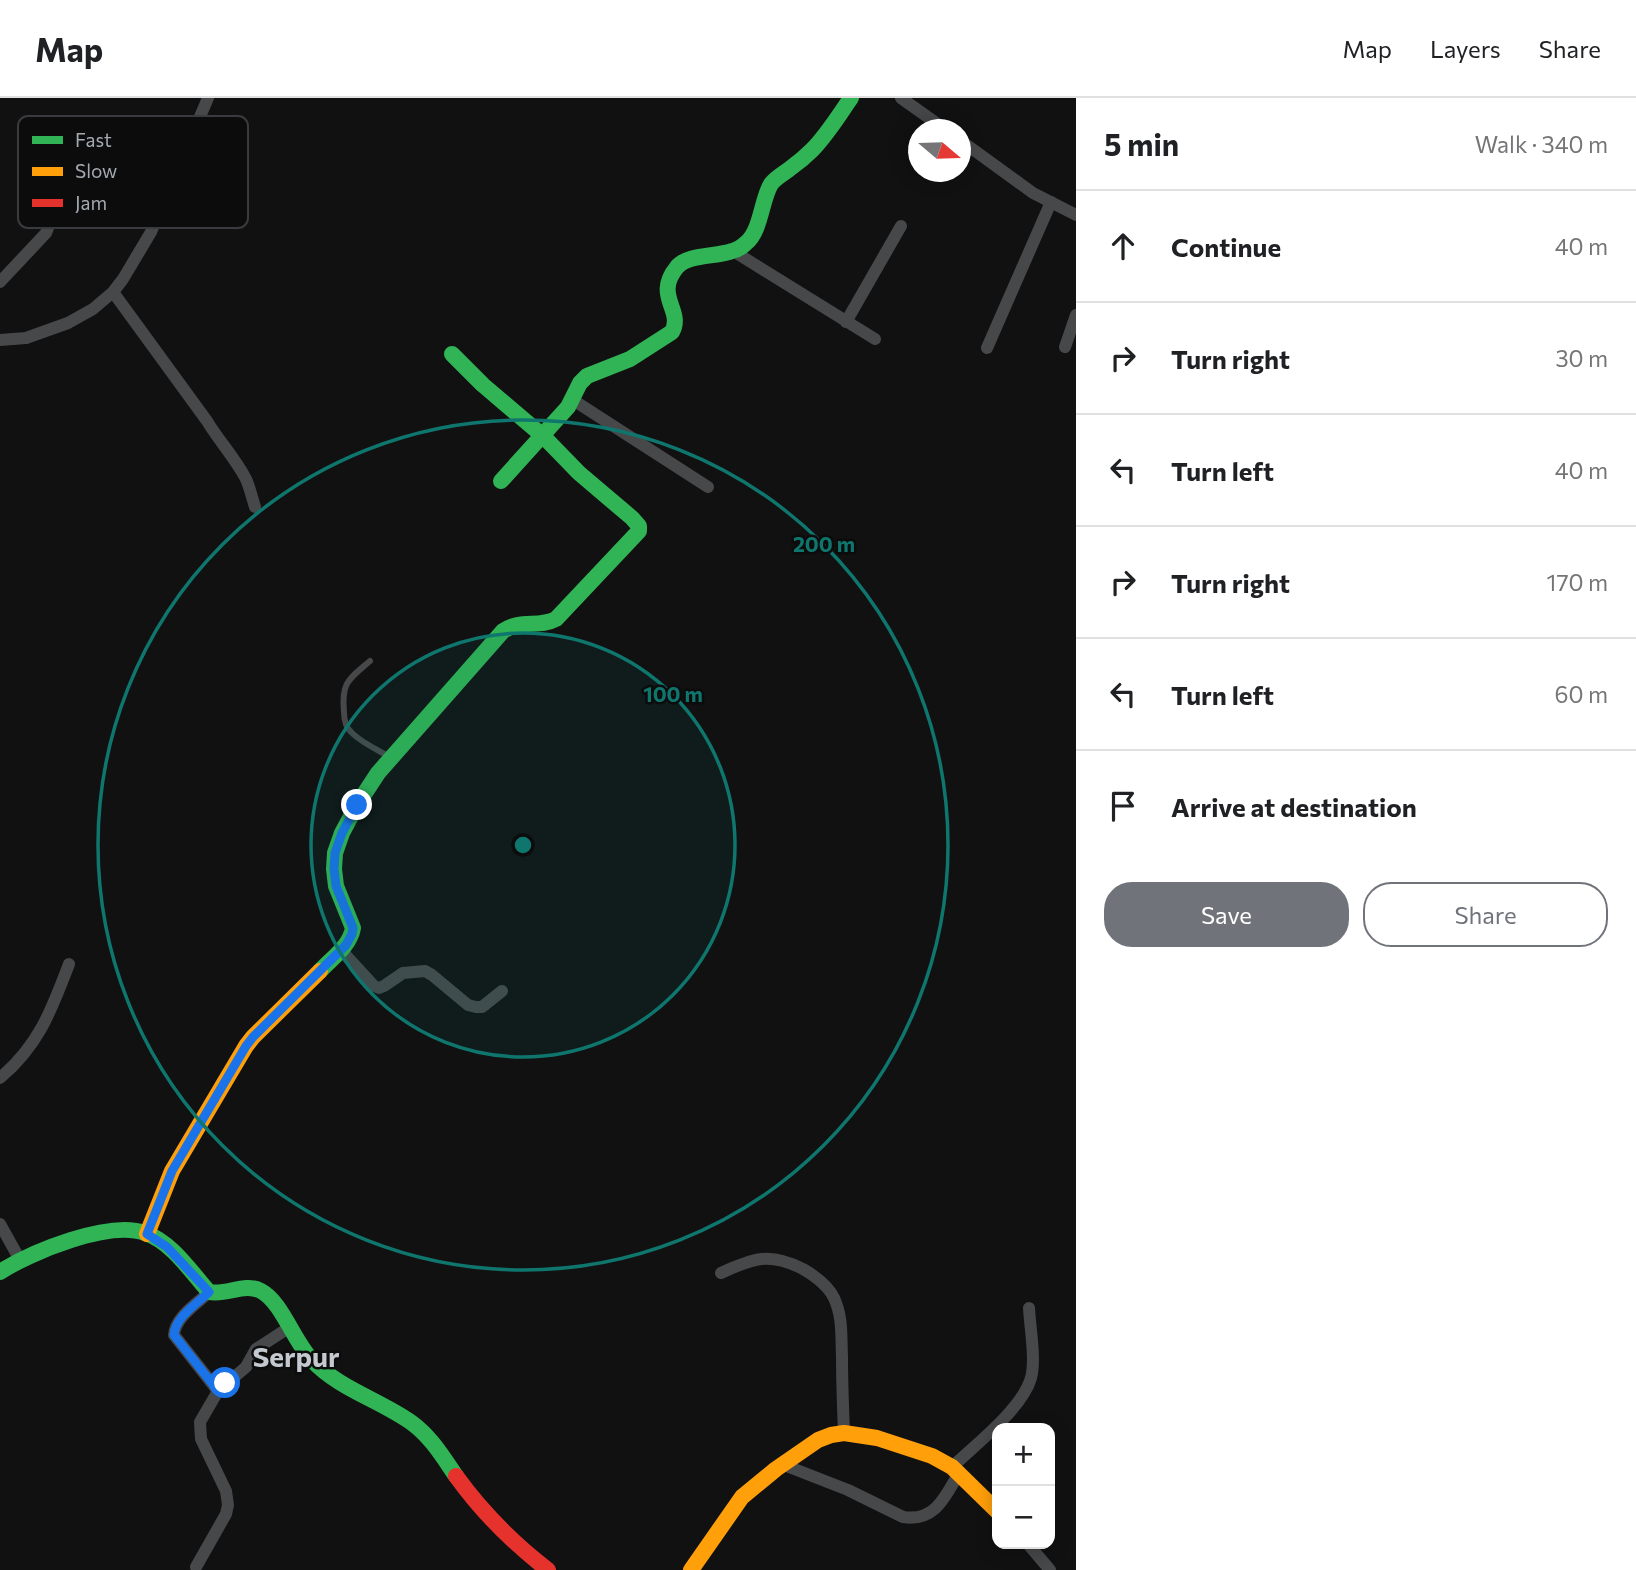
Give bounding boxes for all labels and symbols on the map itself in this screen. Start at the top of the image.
legend [18,116,248,228]
north arrow [908,119,971,182]
text: Fast [75,128,112,151]
text: Slow [75,159,117,182]
text: Jam [75,191,107,214]
text: 200 m [793,531,855,556]
text: 100 m [643,681,703,706]
route end [341,789,372,820]
centre of rings [511,833,535,857]
district label: Serpur [252,1339,340,1373]
route start [209,1367,240,1398]

